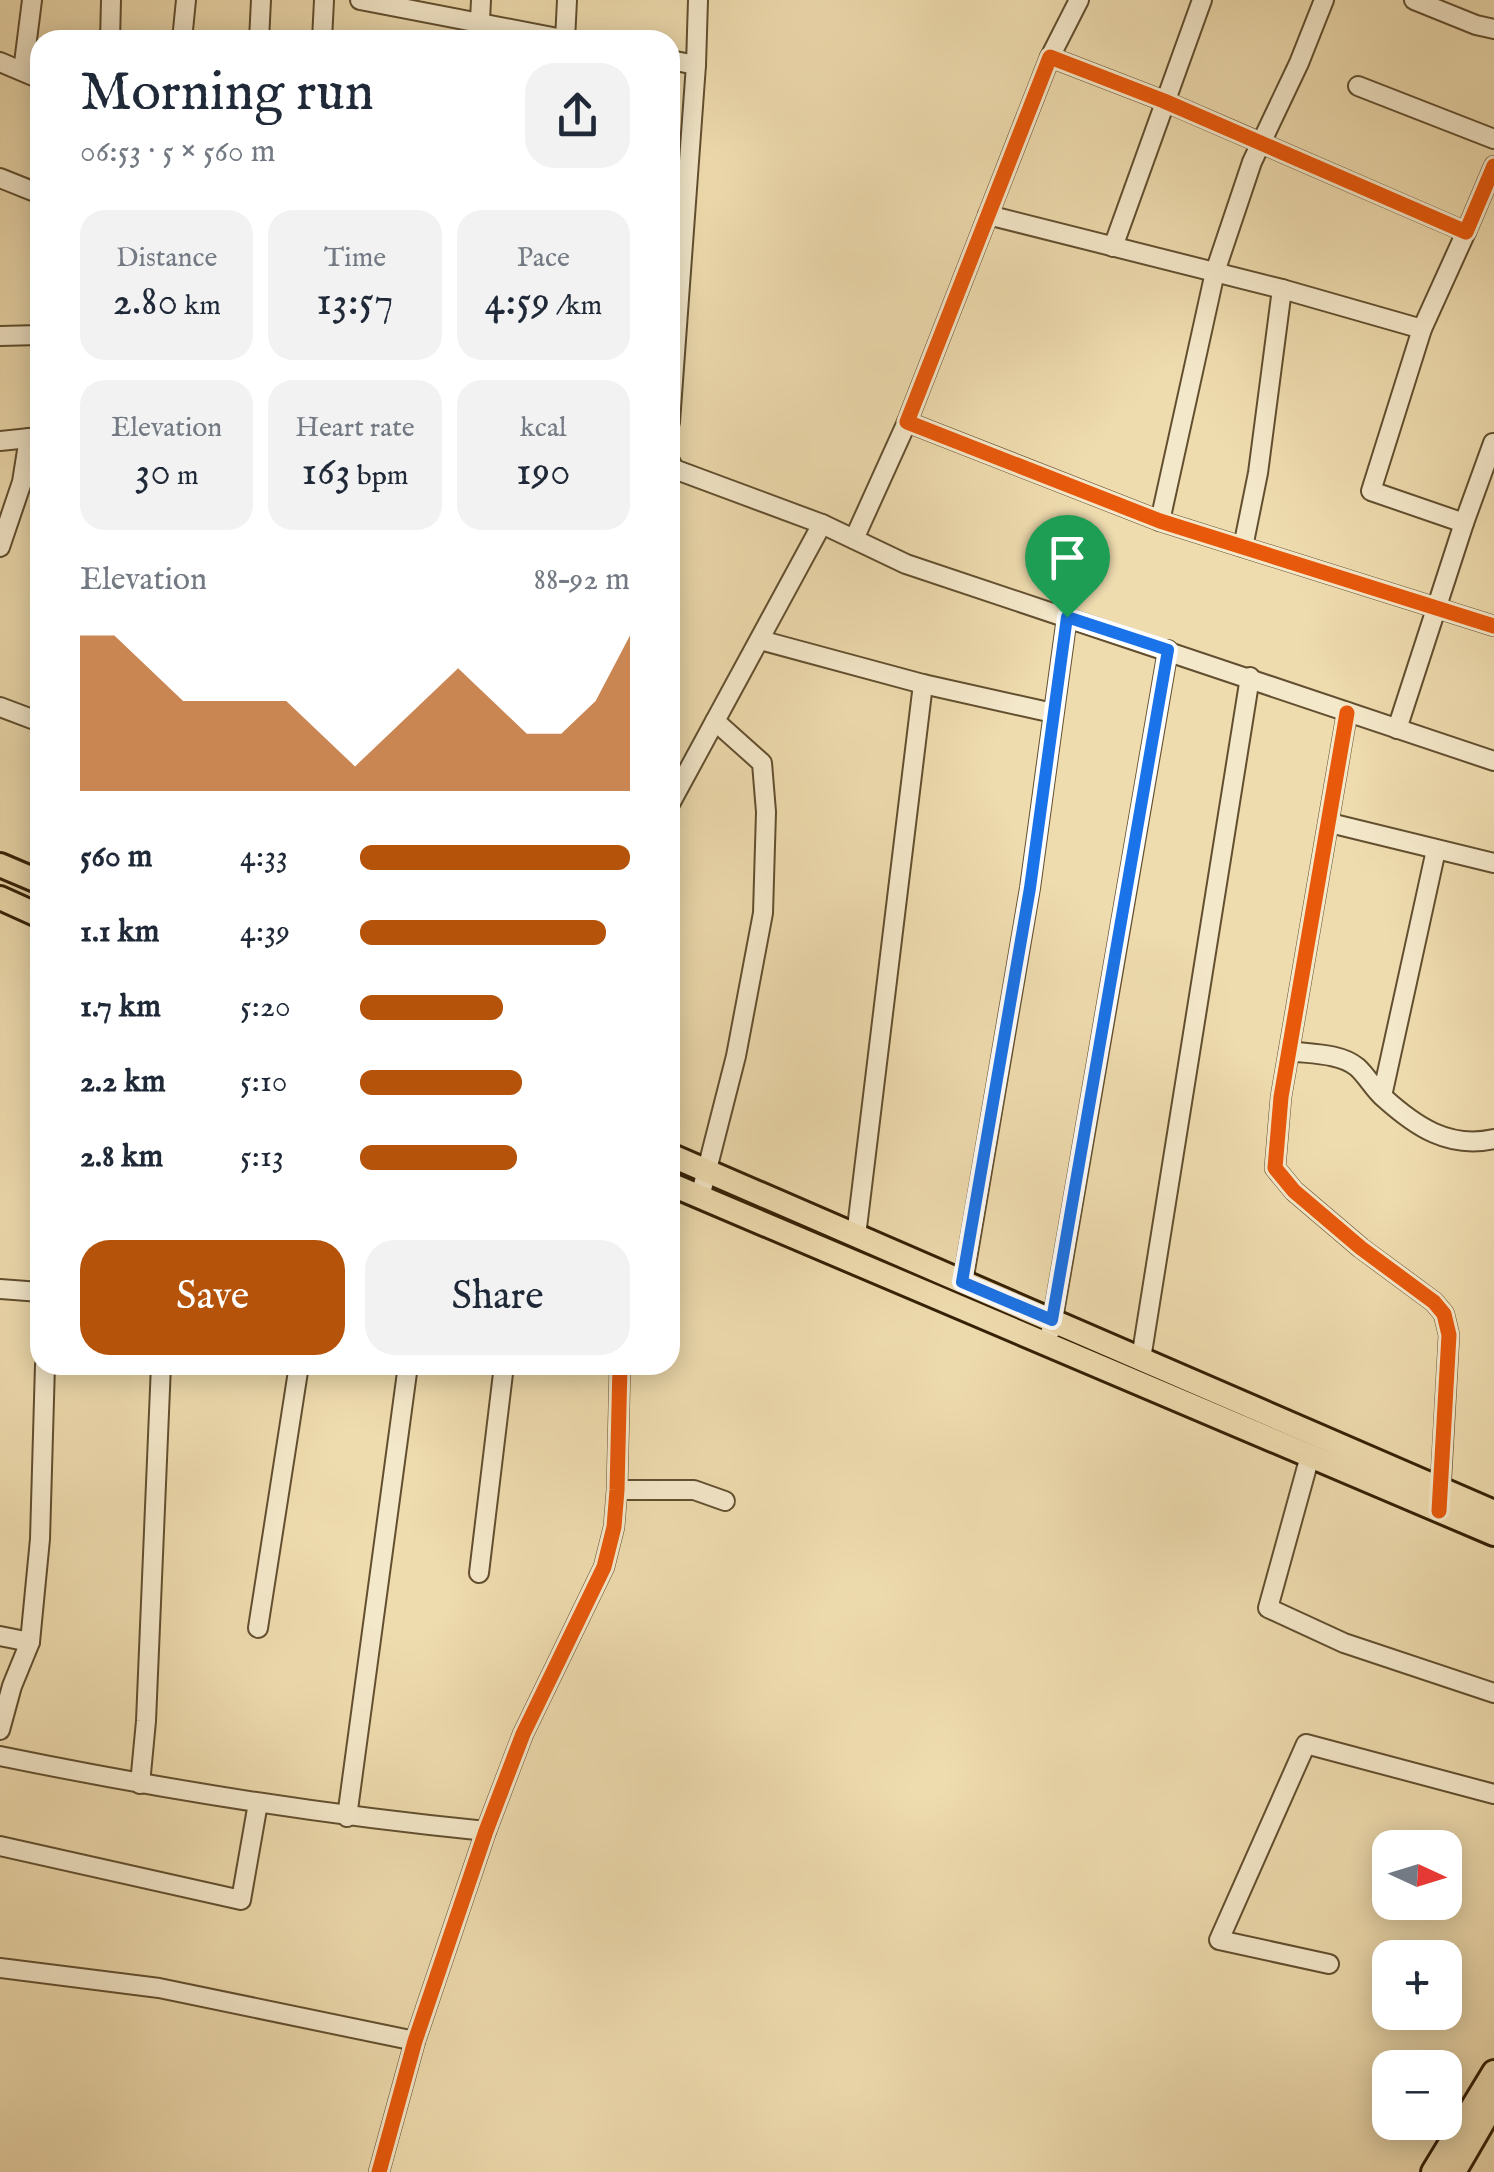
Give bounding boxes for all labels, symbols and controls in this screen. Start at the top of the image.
text: Morning run [80,59,374,129]
button: share [525,63,630,168]
text: 06:53 · 5 × 560 m [80,132,275,173]
text: Distance [116,241,217,276]
text: Time [324,241,386,276]
text: Pace [517,241,570,276]
text: 2.80 [112,276,178,329]
text: 13:57 [316,276,394,329]
text: 4:59 [485,276,550,329]
text: km [178,289,221,324]
text: /km [550,289,602,324]
text: Elevation [111,411,222,446]
text: Heart rate [295,411,415,446]
text: kcal [520,411,567,446]
text: 30 [135,446,171,499]
text: 163 [302,446,351,499]
text: 190 [516,446,571,499]
text: m [171,459,199,494]
text: bpm [351,459,408,494]
pin [1025,515,1110,618]
icon: arrive [1040,530,1095,585]
text: Elevation [80,560,207,601]
text: 88–92 m [534,560,630,601]
text: 560 m [80,837,152,878]
text: 4:33 [240,837,288,878]
text: 1.1 km [80,912,160,953]
text: 4:39 [240,912,290,953]
text: 1.7 km [80,987,161,1028]
text: 5:20 [240,987,291,1028]
text: 2.2 km [80,1062,166,1103]
text: 5:10 [240,1062,288,1103]
text: 2.8 km [80,1137,163,1178]
text: 5:13 [240,1137,284,1178]
button: Save [80,1240,345,1355]
button: Share [365,1240,630,1355]
north arrow [1372,1830,1462,1920]
map controls [1372,1830,1462,2140]
button: + [1372,1940,1462,2030]
button: − [1372,2050,1462,2140]

